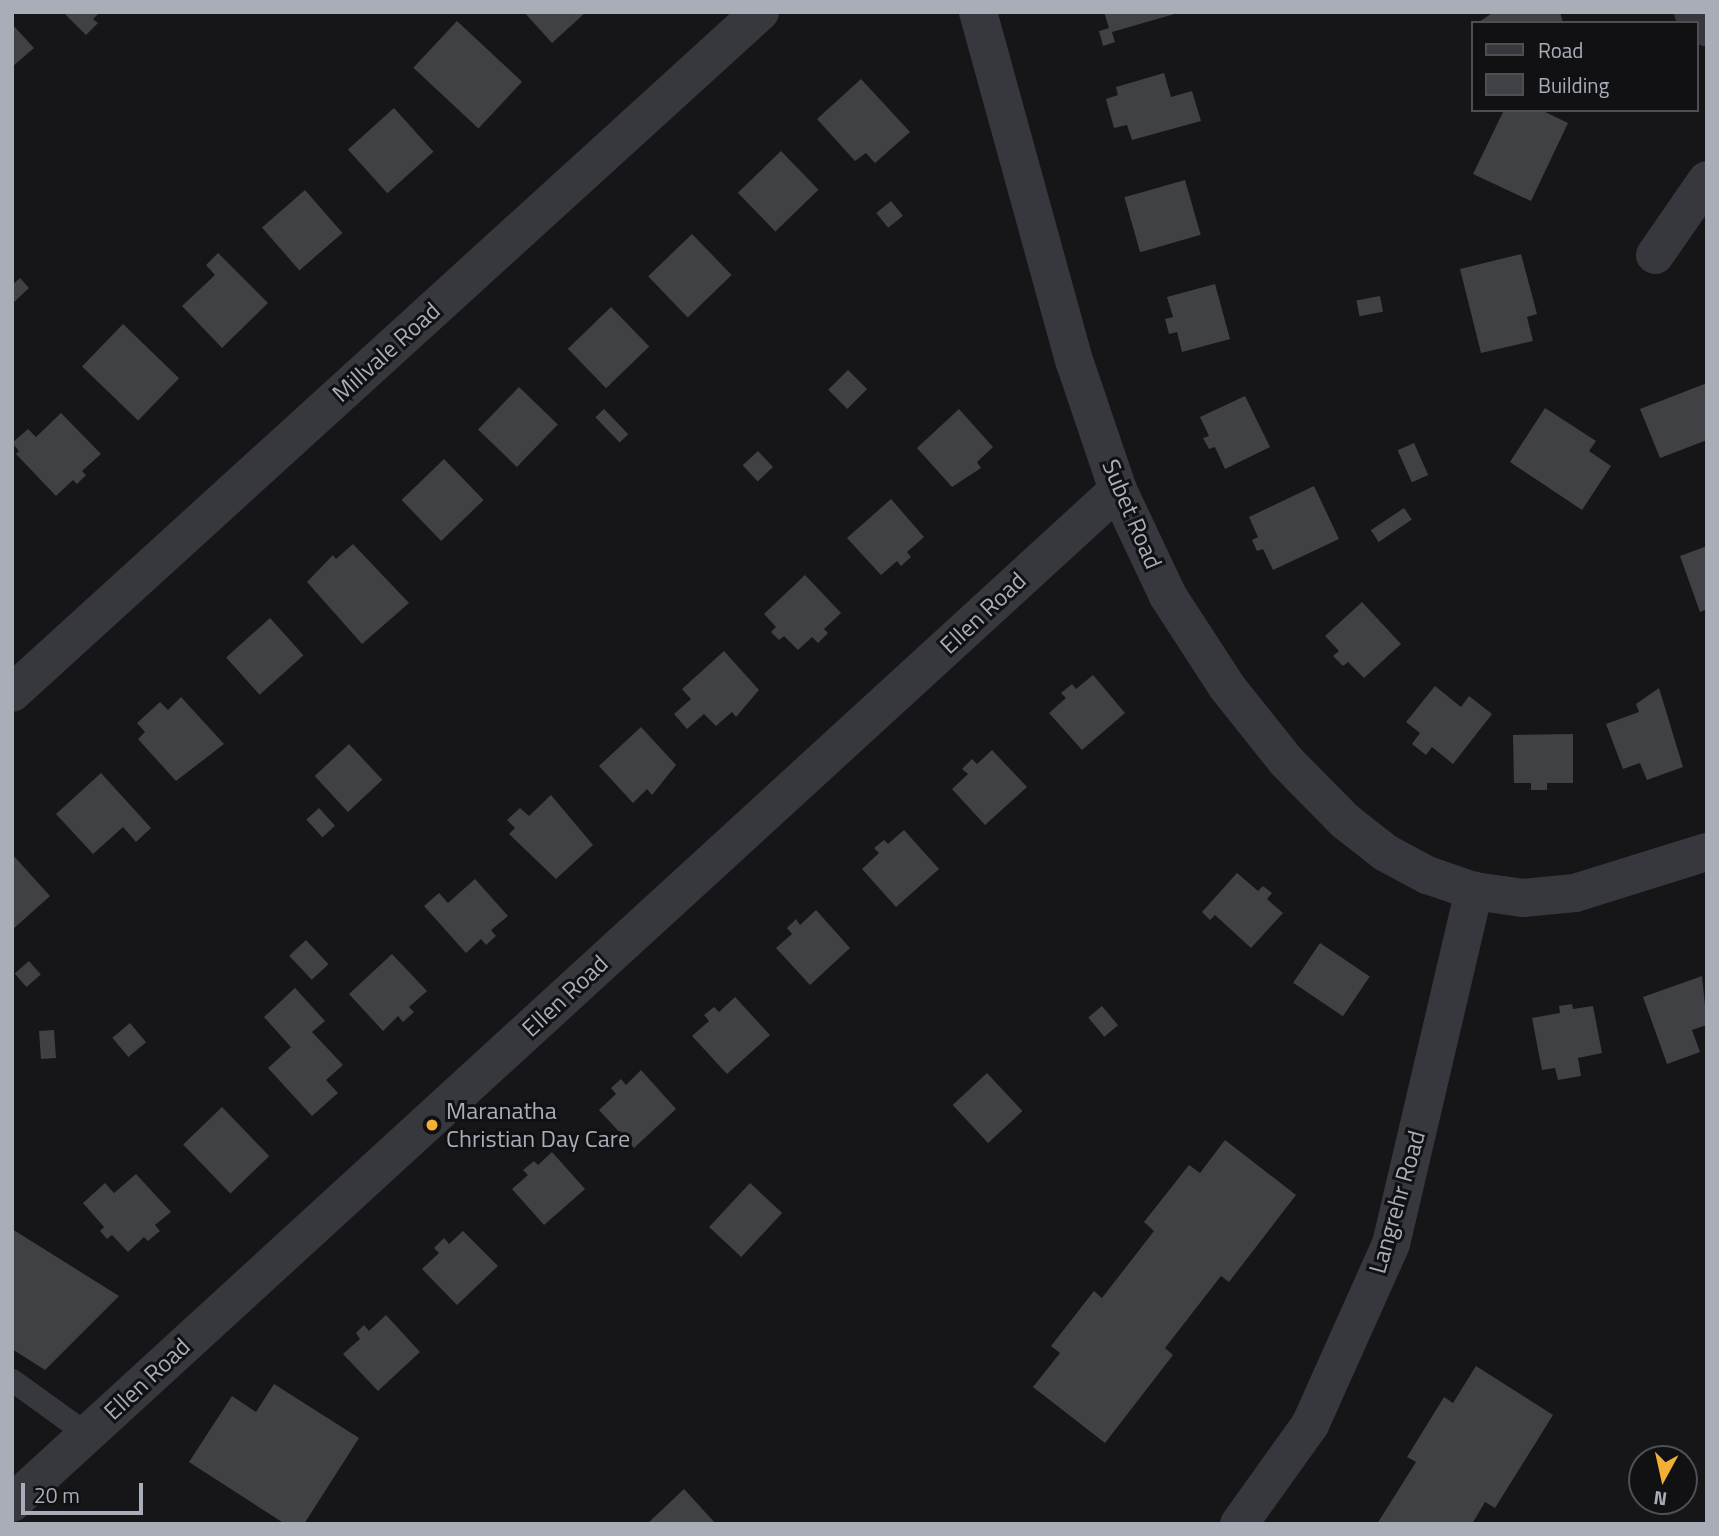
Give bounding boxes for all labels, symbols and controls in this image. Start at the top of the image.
legend [1470,21,1698,112]
text: Road [1538,34,1583,66]
text: Building [1538,69,1609,101]
street label: Millvale Road [326,296,446,408]
street label: Subet Road [1096,455,1168,573]
street label: Ellen Road [934,566,1032,660]
street label: Ellen Road [516,949,614,1043]
place label: Maranatha Christian Day Care [446,1097,630,1153]
marker: Maranatha Christian Day Care [424,1117,440,1133]
street label: Langrehr Road [1363,1127,1431,1277]
street label: Ellen Road [98,1332,196,1426]
north arrow [1628,1445,1698,1515]
scale bar [24,1470,147,1514]
text: 20 m [34,1479,80,1511]
text: N [1652,1484,1669,1515]

